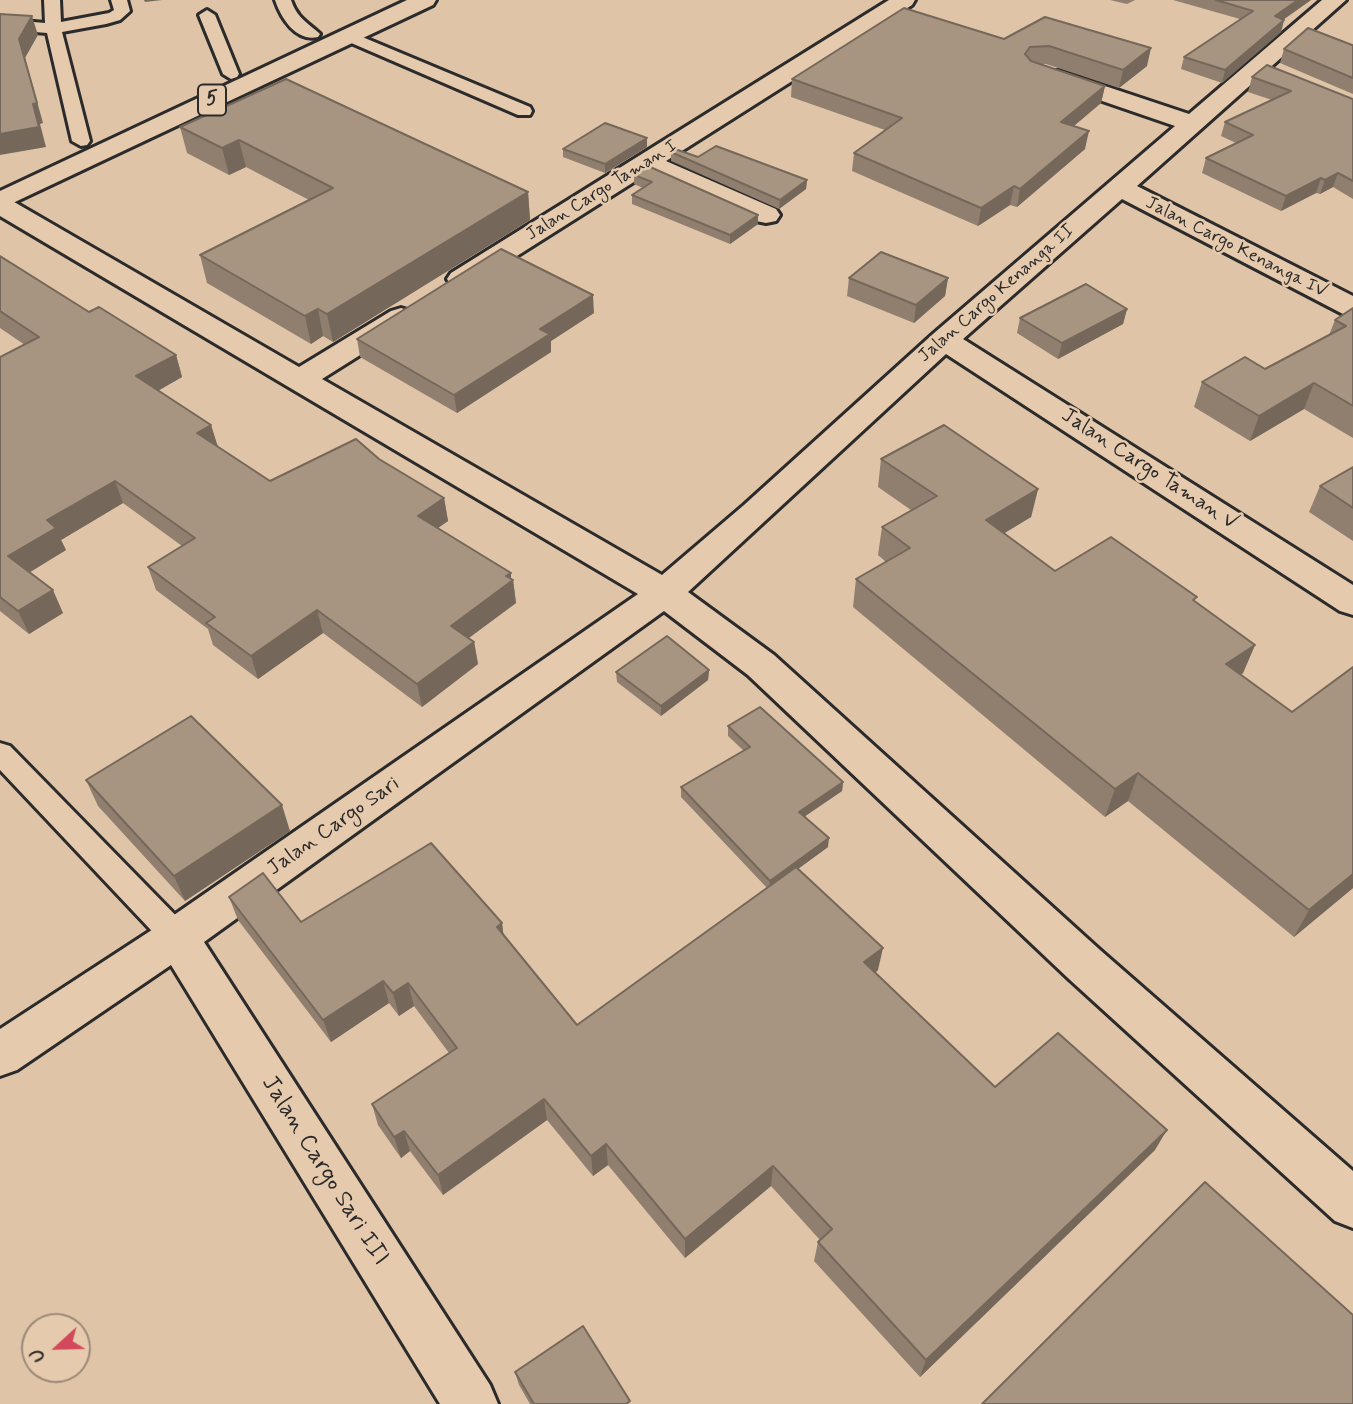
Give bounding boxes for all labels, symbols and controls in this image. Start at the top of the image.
road number: 5 [198,85,226,116]
street label: Jalan Cargo Taman I [523,136,681,246]
street label: Jalan Cargo Kenanga IV [1142,193,1330,303]
street label: Jalan Cargo Kenanga II [915,220,1079,368]
street label: Jalan Cargo Taman V [1056,404,1242,536]
street label: Jalan Cargo Sari [263,772,405,882]
street label: Jalan Cargo Sari III [254,1071,394,1271]
north arrow [21,1313,91,1383]
text: U [24,1345,52,1366]

